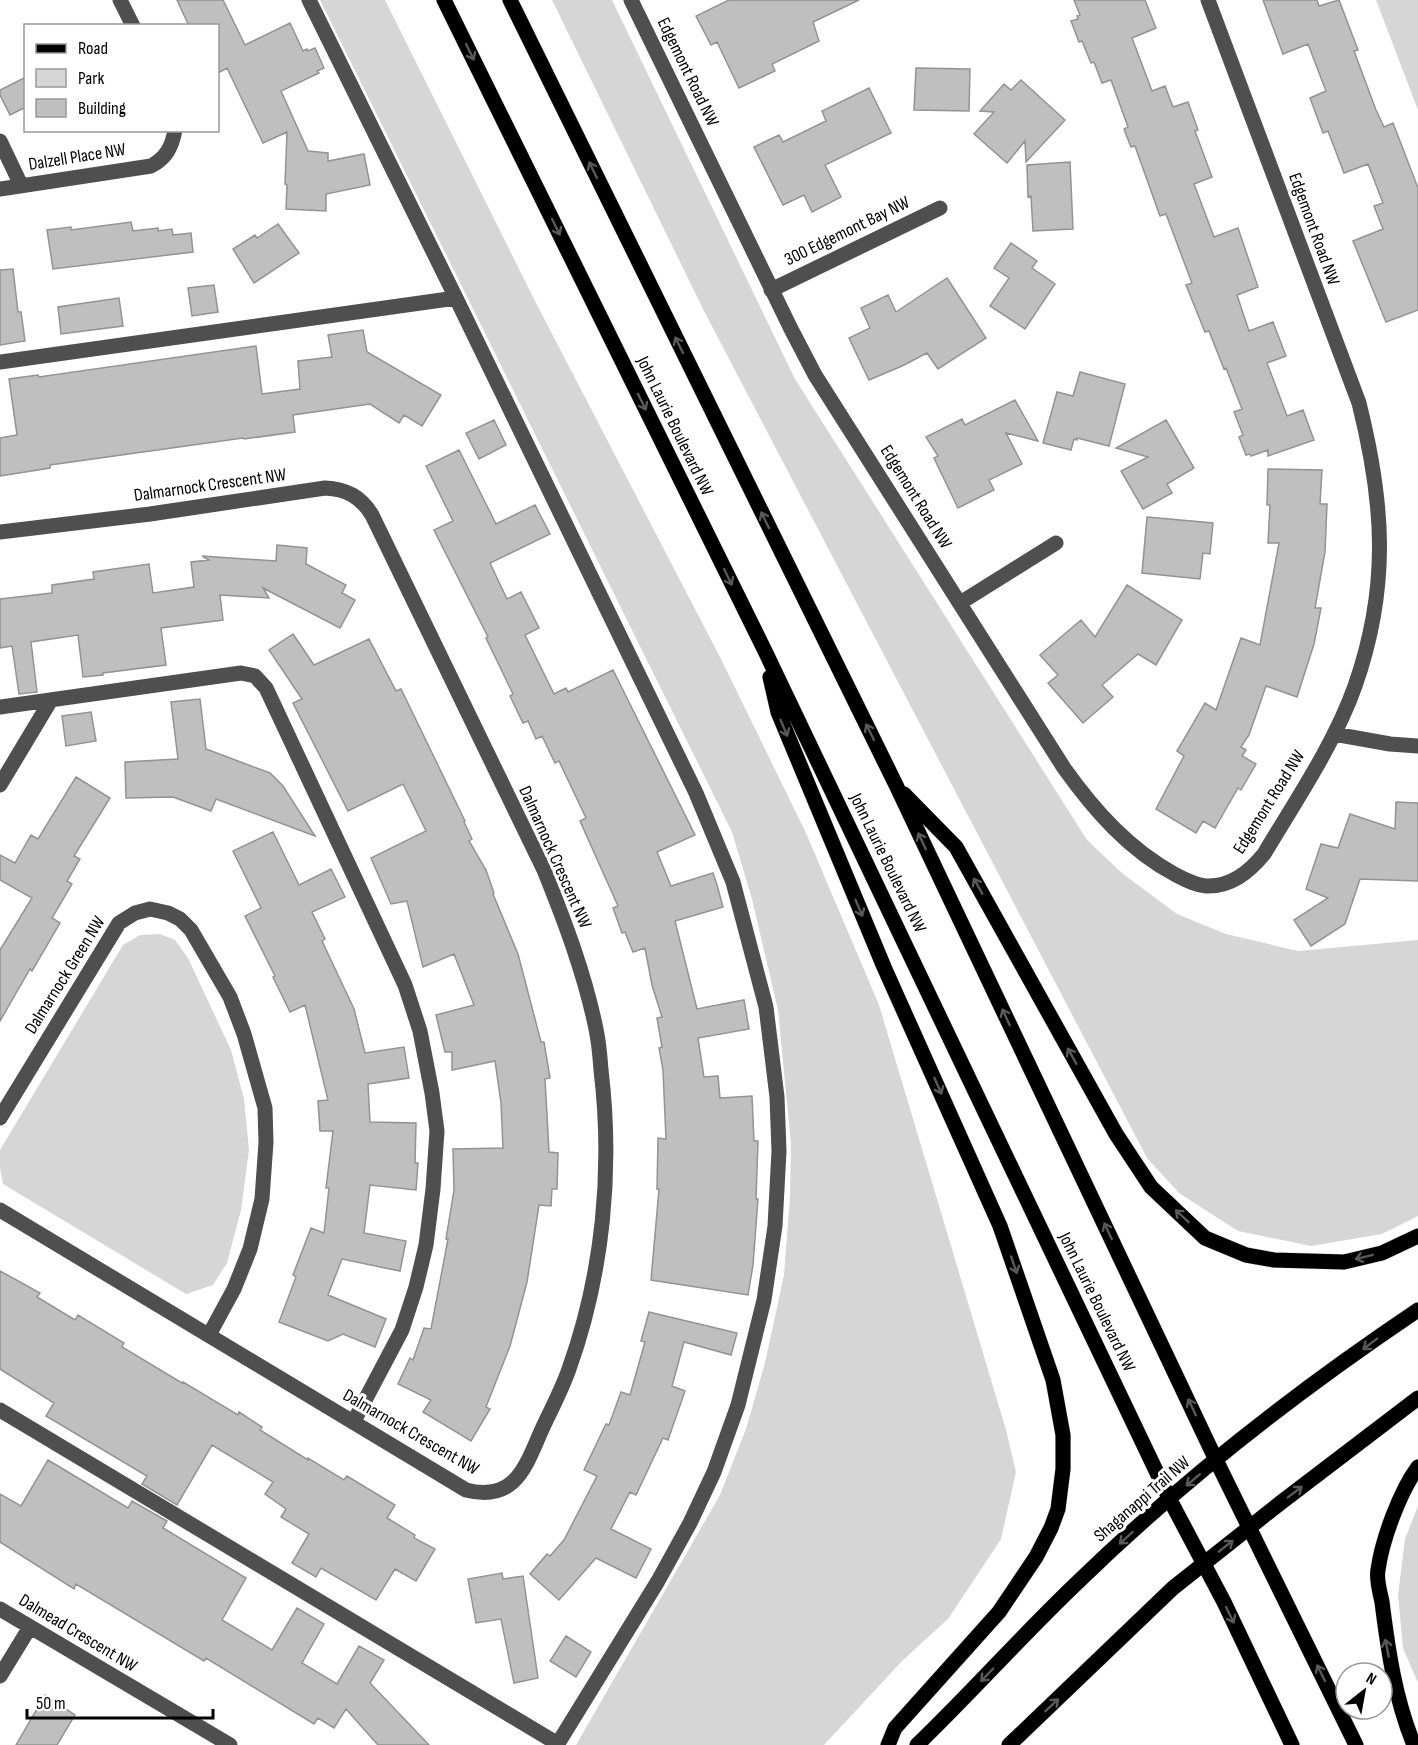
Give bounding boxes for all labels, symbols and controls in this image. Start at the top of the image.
street label: Edgemont Road NW [653,14,723,130]
legend [24,24,219,132]
text: Road [78,38,108,59]
one-way arrow [464,43,476,61]
text: Park [78,68,104,89]
text: Building [78,98,126,119]
street label: Dalzell Place NW [27,139,127,175]
one-way arrow [587,161,599,179]
street label: Edgemont Road NW [1284,170,1344,288]
street label: 300 Edgemont Bay NW [781,192,913,270]
one-way arrow [551,218,562,236]
one-way arrow [673,336,685,354]
street label: John Laurie Boulevard NW [632,352,718,499]
one-way arrow [637,393,649,411]
street label: Edgemont Road NW [876,441,956,553]
street label: Dalmarnock Crescent NW [133,464,288,506]
one-way arrow [759,511,771,529]
one-way arrow [723,568,735,586]
one-way arrow [779,718,790,736]
one-way arrow [864,724,875,742]
street label: Edgemont Road NW [1229,746,1309,858]
street label: Dalmarnock Crescent NW [514,783,596,932]
street label: John Laurie Boulevard NW [845,789,931,936]
one-way arrow [916,832,928,850]
one-way arrow [972,878,984,895]
one-way arrow [854,898,865,916]
street label: Dalmarnock Green NW [20,912,110,1038]
one-way arrow [1000,1008,1012,1026]
one-way arrow [1066,1048,1078,1065]
one-way arrow [933,1077,944,1095]
one-way arrow [1175,1209,1190,1223]
one-way arrow [1102,1222,1114,1240]
street label: John Laurie Boulevard NW [1054,1228,1140,1375]
one-way arrow [1355,1252,1374,1264]
one-way arrow [1009,1255,1020,1274]
one-way arrow [1362,1337,1378,1350]
street label: Dalmarnock Crescent NW [339,1385,483,1480]
one-way arrow [1186,1398,1198,1416]
street label: Shaganappi Trail NW [1090,1451,1194,1546]
one-way arrow [1186,1473,1201,1487]
one-way arrow [1286,1485,1302,1498]
one-way arrow [1118,1531,1133,1545]
one-way arrow [1218,1539,1234,1552]
street label: Dalmead Crescent NW [15,1590,141,1677]
one-way arrow [1225,1606,1237,1624]
one-way arrow [1381,1639,1392,1659]
north arrow [1334,1661,1394,1721]
one-way arrow [1315,1665,1327,1683]
one-way arrow [980,1668,994,1683]
text: N [1362,1669,1380,1690]
scale bar [27,1682,213,1720]
text: 50 m [36,1693,66,1714]
one-way arrow [1044,1698,1059,1712]

